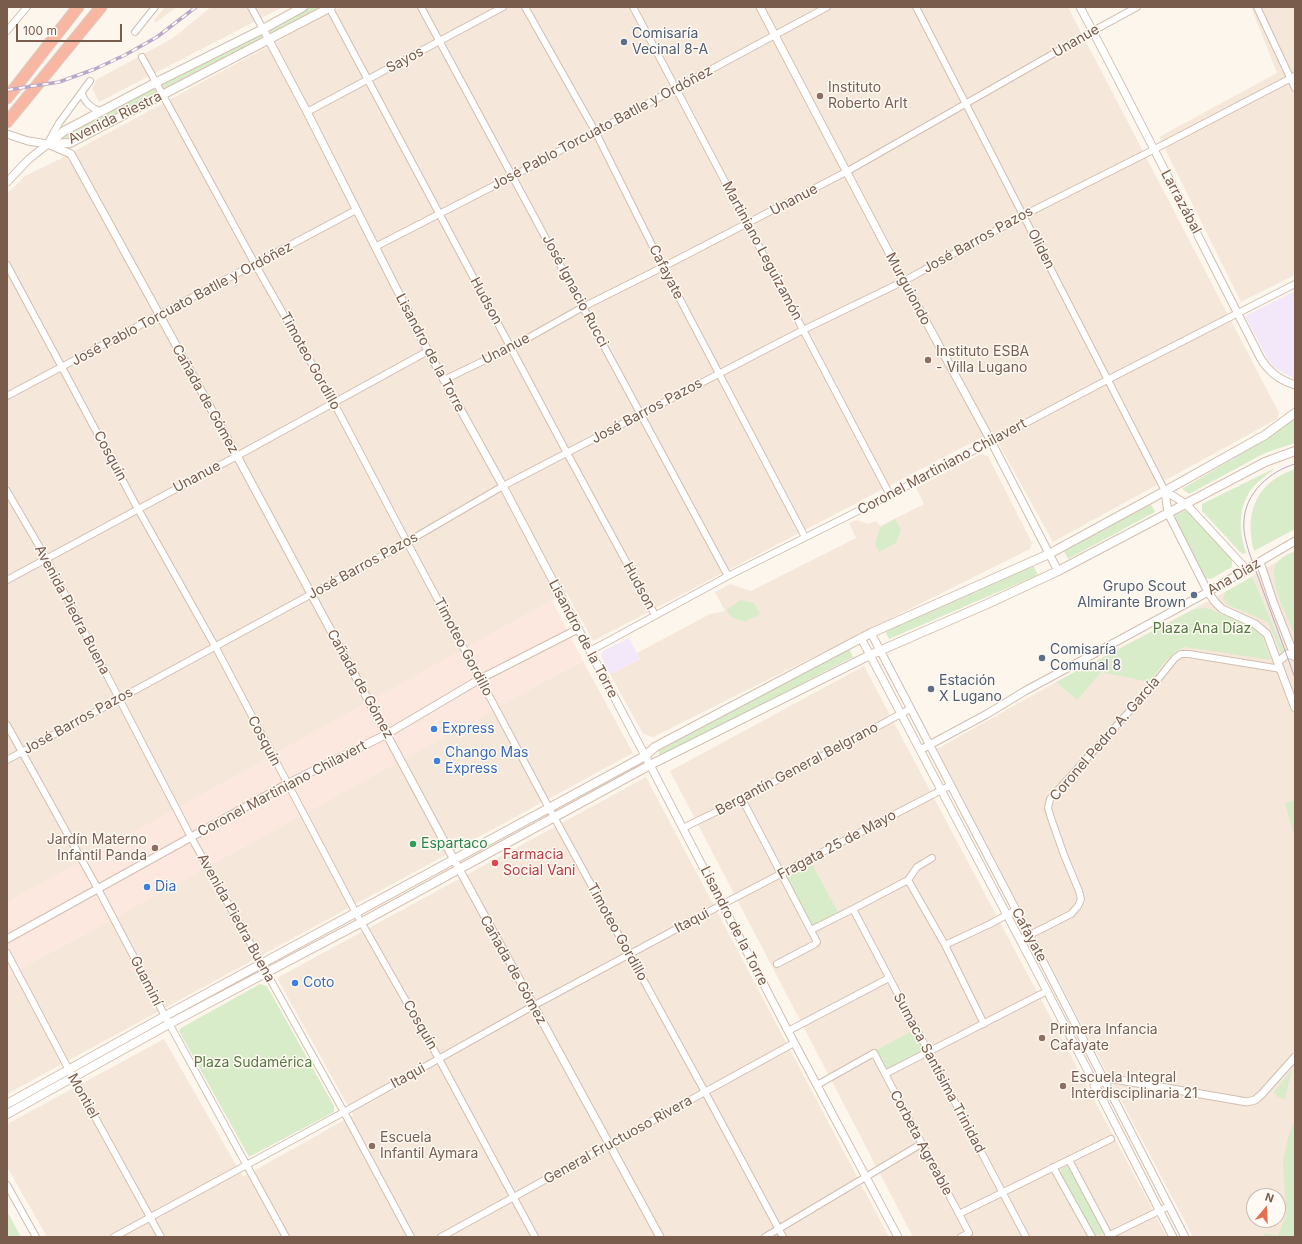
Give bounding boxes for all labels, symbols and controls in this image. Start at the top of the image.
scale bar [18,16,124,42]
street label: Unanue [1050,21,1102,61]
text: 100 m [23,23,57,38]
place label: Comisaría Vecinal 8-A [632,26,708,58]
marker: Comisaría Vecinal 8-A [619,37,629,47]
street label: Sayos [383,43,427,77]
street label: José Pablo Torcuato Batlle y Ordóñez [488,62,716,194]
place label: Instituto Roberto Arlt [828,80,908,112]
street label: Avenida Riestra [65,88,165,148]
marker: Instituto Roberto Arlt [815,91,825,101]
street label: Larrazábal [1157,167,1205,237]
street label: Martiniano Leguizamón [718,179,806,323]
street label: Unanue [767,181,821,219]
street label: José Barros Pazos [920,203,1036,277]
street label: Oliden [1024,226,1058,272]
street label: José Ignacio Rucci [538,232,612,350]
street label: José Pablo Torcuato Batlle y Ordóñez [68,238,296,370]
street label: Cafayate [645,242,687,302]
street label: Murguiondo [882,250,934,328]
street label: Hudson [466,274,506,328]
street label: Lisandro de la Torre [392,291,468,415]
street label: Timoteo Gordillo [276,309,344,413]
street label: Unanue [479,330,533,368]
street label: Cañada de Gómez [168,342,242,456]
place label: Instituto ESBA - Villa Lugano [936,344,1029,376]
marker: Instituto ESBA - Villa Lugano [923,355,933,365]
street label: José Barros Pazos [589,375,705,447]
street label: Coronel Martiniano Chilavert [855,415,1029,519]
street label: Cosquín [90,428,130,484]
street label: Unanue [170,458,224,496]
street label: José Barros Pazos [305,529,421,603]
street label: Avenida Piedra Buena [31,542,113,678]
street label: Ana Díaz [1204,555,1264,599]
street label: Hudson [619,559,659,613]
street label: Lisandro de la Torre [545,577,621,701]
place label: Grupo Scout Almirante Brown [1077,579,1186,612]
marker: Grupo Scout Almirante Brown [1189,590,1199,600]
street label: Timoteo Gordillo [430,595,496,699]
park label: Plaza Ana Díaz [1153,621,1251,637]
street label: Cañada de Gómez [323,627,397,741]
place label: Comisaría Comunal 8 [1050,642,1121,674]
marker: Comisaría Comunal 8 [1037,653,1047,663]
place label: Estación X Lugano [939,673,1002,706]
street label: Coronel Pedro A. García [1047,673,1163,805]
street label: José Barros Pazos [20,684,136,758]
marker: Estación X Lugano [926,684,936,694]
street label: Cosquín [244,713,284,769]
street label: Bergantín General Belgrano [713,719,881,819]
place label: Express [442,721,495,737]
marker: Express [429,724,439,734]
street label: Coronel Martiniano Chilavert [195,737,369,841]
place label: Chango Mas Express [445,745,528,778]
marker: Chango Mas Express [432,756,442,766]
street label: Fragata 25 de Mayo [775,807,899,883]
place label: Jardín Materno Infantil Panda [47,832,147,864]
place label: Espartaco [421,836,488,852]
marker: Espartaco [408,839,418,849]
marker: Jardín Materno Infantil Panda [150,843,160,853]
place label: Farmacia Social Vani [503,847,575,880]
street label: Avenida Piedra Buena [194,851,278,985]
marker: Farmacia Social Vani [490,858,500,868]
street label: Lisandro de la Torre [697,864,771,988]
place label: Dia [155,879,176,895]
street label: Timoteo Gordillo [583,880,651,984]
marker: Dia [142,882,152,892]
street label: Itaqui [672,905,712,937]
street label: Cafayate [1008,905,1050,965]
street label: Cañada de Gómez [476,913,550,1027]
street label: Guaminí [126,953,166,1009]
place label: Coto [303,975,334,991]
marker: Coto [290,978,300,988]
street label: Sumaca Santísima Trinidad [890,990,988,1156]
street label: Cosquín [399,997,441,1053]
place label: Primera Infancia Cafayate [1050,1022,1158,1054]
marker: Primera Infancia Cafayate [1037,1033,1047,1043]
park label: Plaza Sudamérica [194,1055,312,1071]
street label: Itaqui [388,1060,428,1092]
place label: Escuela Integral Interdisciplinaria 21 [1071,1070,1198,1102]
street label: Montiel [64,1071,102,1121]
marker: Escuela Integral Interdisciplinaria 21 [1058,1081,1068,1091]
street label: Corbeta Agreable [886,1087,956,1199]
street label: General Fructuoso Rivera [541,1092,695,1188]
place label: Escuela Infantil Aymara [380,1130,478,1162]
marker: Escuela Infantil Aymara [367,1141,377,1151]
north arrow [1246,1188,1286,1228]
text: N [1263,1190,1276,1206]

